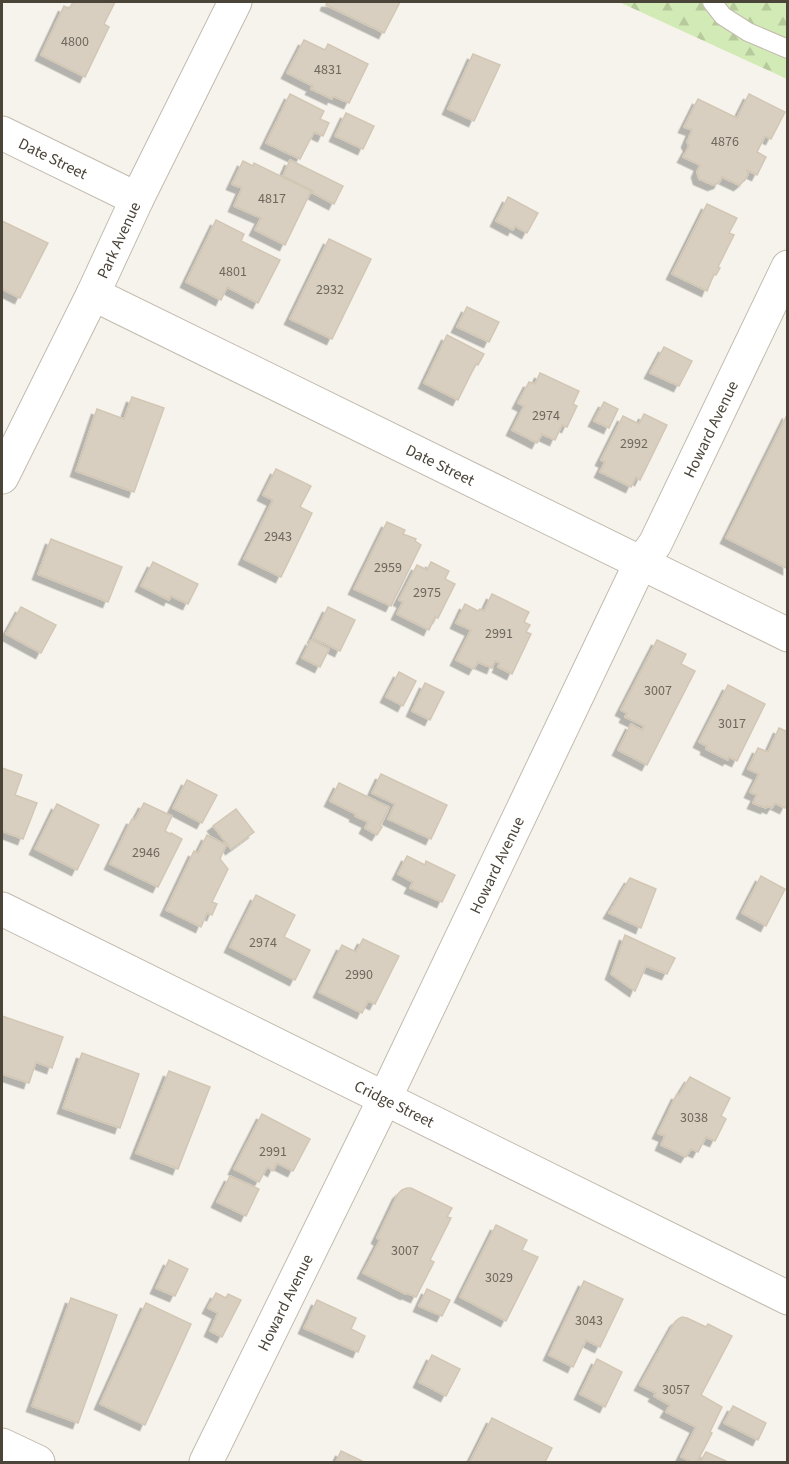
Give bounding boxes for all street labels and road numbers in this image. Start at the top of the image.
street label: Date Street [15,133,91,185]
street label: Park Avenue [92,198,146,282]
street label: Howard Avenue [678,377,744,482]
street label: Date Street [402,439,479,492]
street label: Howard Avenue [465,813,530,918]
street label: Cridge Street [350,1075,438,1134]
street label: Howard Avenue [252,1251,319,1355]

